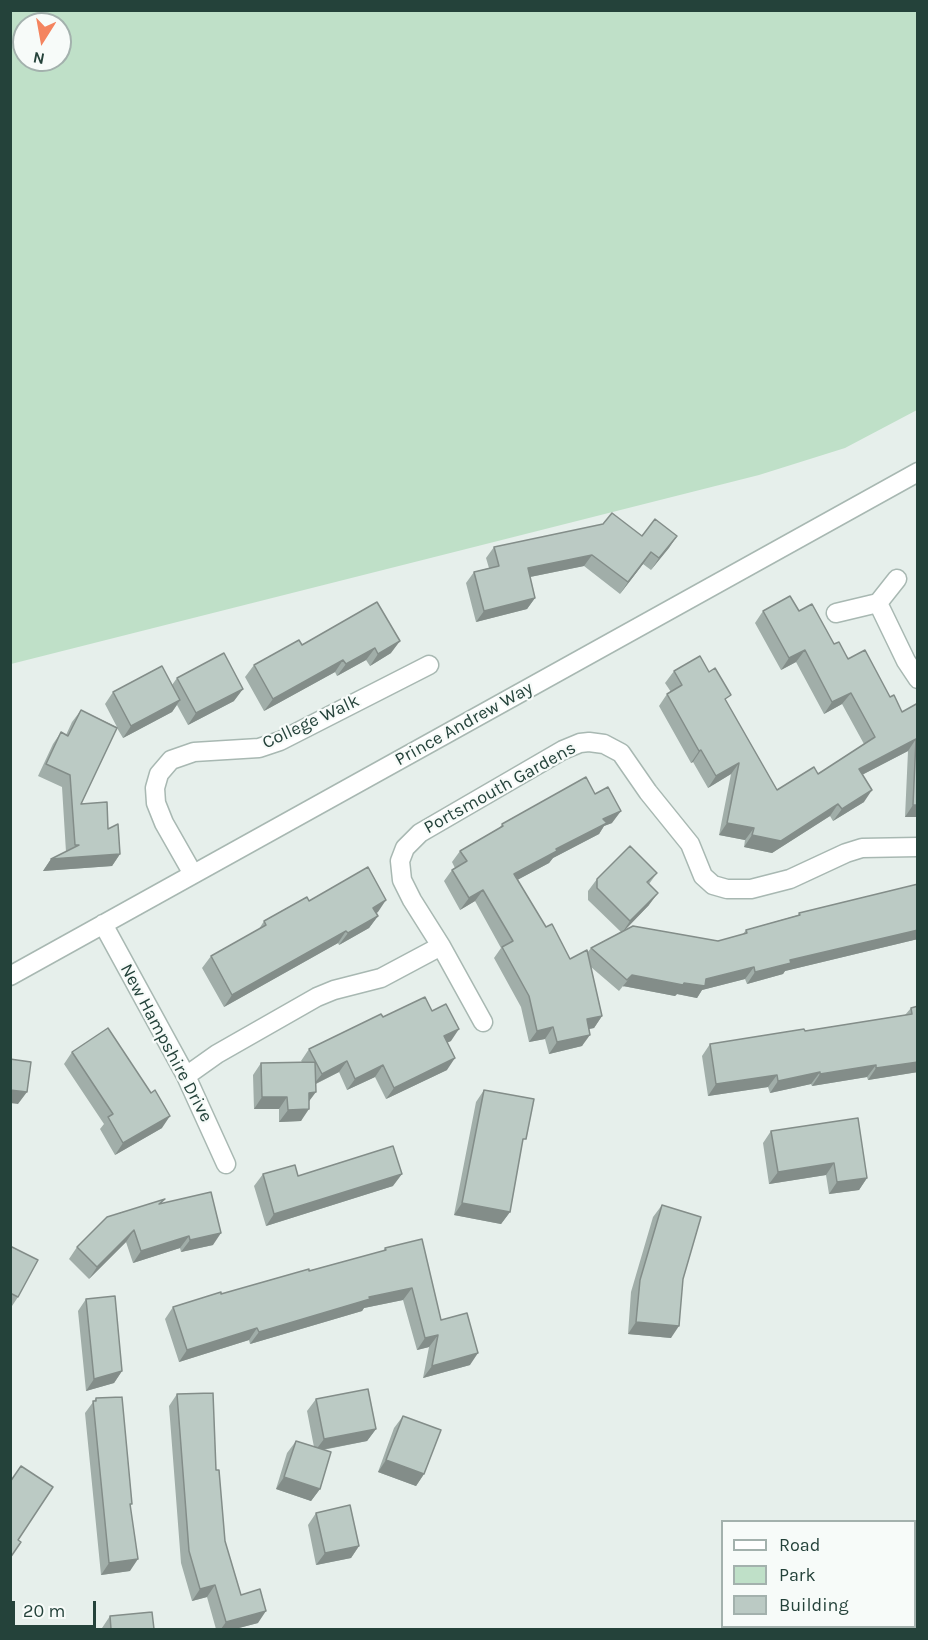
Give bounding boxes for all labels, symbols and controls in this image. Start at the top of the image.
north arrow [12,12,72,72]
text: N [31,48,46,69]
street label: Prince Andrew Way [391,677,537,771]
street label: College Walk [259,690,363,754]
street label: Portsmouth Gardens [420,737,580,839]
street label: New Hampshire Drive [115,960,217,1126]
legend [721,1520,916,1628]
text: Road [779,1534,820,1556]
text: Park [779,1564,816,1586]
scale bar [15,1589,99,1627]
text: Building [779,1594,849,1616]
text: 20 m [23,1600,65,1622]

